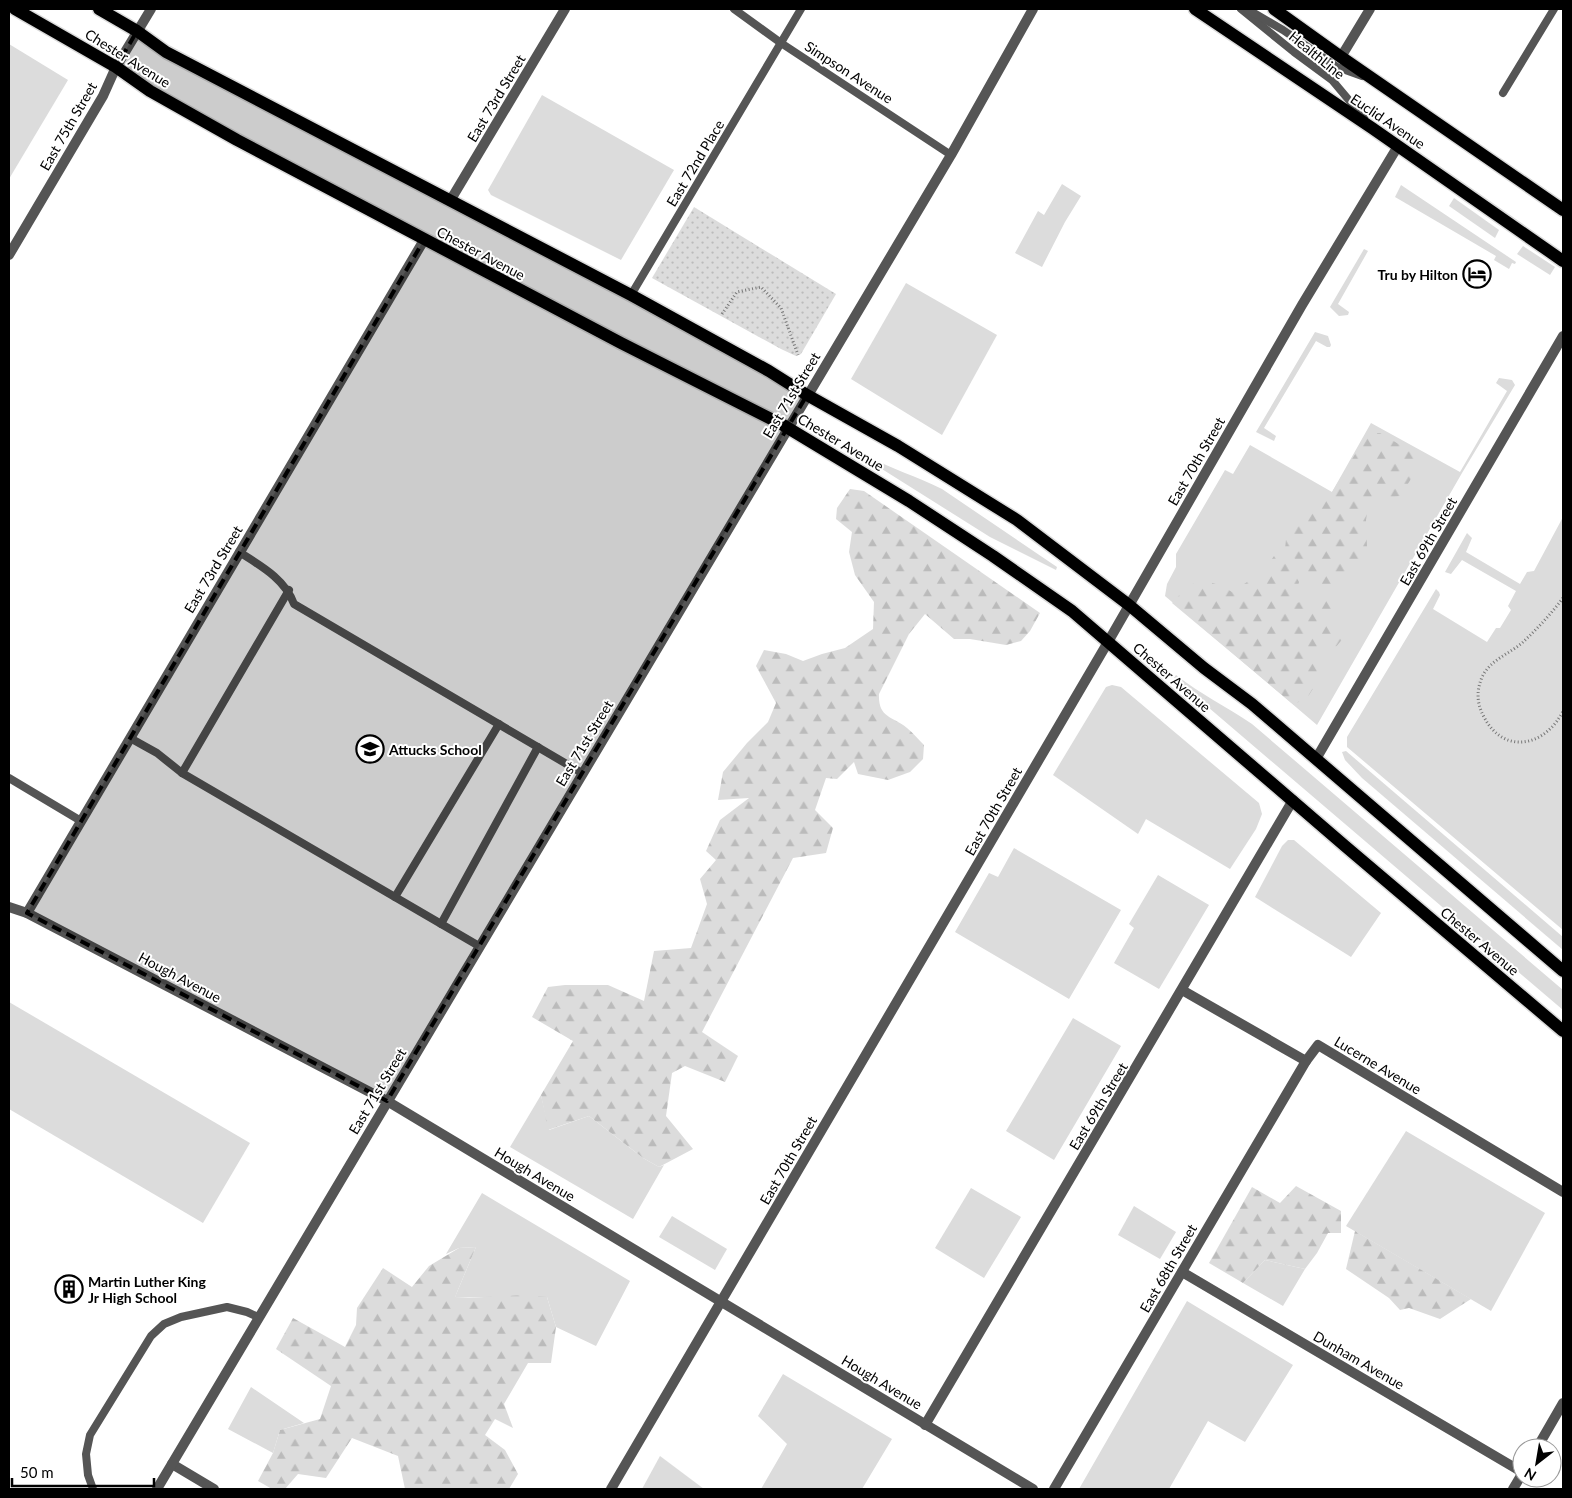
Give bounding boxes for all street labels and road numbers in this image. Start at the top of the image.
street label: Chester Avenue [82,25,174,91]
street label: HealthLine [1286,27,1348,83]
street label: Simpson Avenue [802,37,896,107]
street label: East 73rd Street [463,51,529,145]
street label: East 75th Street [36,79,100,173]
street label: Euclid Avenue [1347,90,1429,152]
street label: East 72nd Place [663,117,727,209]
street label: Chester Avenue [434,223,528,283]
street label: East 71st Street [759,349,823,441]
street label: Chester Avenue [795,410,887,474]
street label: East 70th Street [1164,414,1228,508]
street label: East 69th Street [1396,494,1460,588]
street label: East 73rd Street [180,522,246,616]
street label: Chester Avenue [1130,639,1214,715]
street label: East 71st Street [552,697,616,789]
street label: East 70th Street [961,764,1025,858]
street label: Chester Avenue [1437,903,1523,979]
street label: Hough Avenue [136,948,224,1006]
street label: Lucerne Avenue [1331,1032,1425,1098]
street label: East 71st Street [345,1045,409,1137]
street label: East 69th Street [1065,1059,1131,1153]
street label: East 70th Street [756,1113,820,1207]
street label: Hough Avenue [492,1143,578,1205]
street label: East 68th Street [1136,1221,1200,1315]
street label: Dunham Avenue [1311,1327,1407,1393]
street label: Hough Avenue [839,1351,925,1413]

